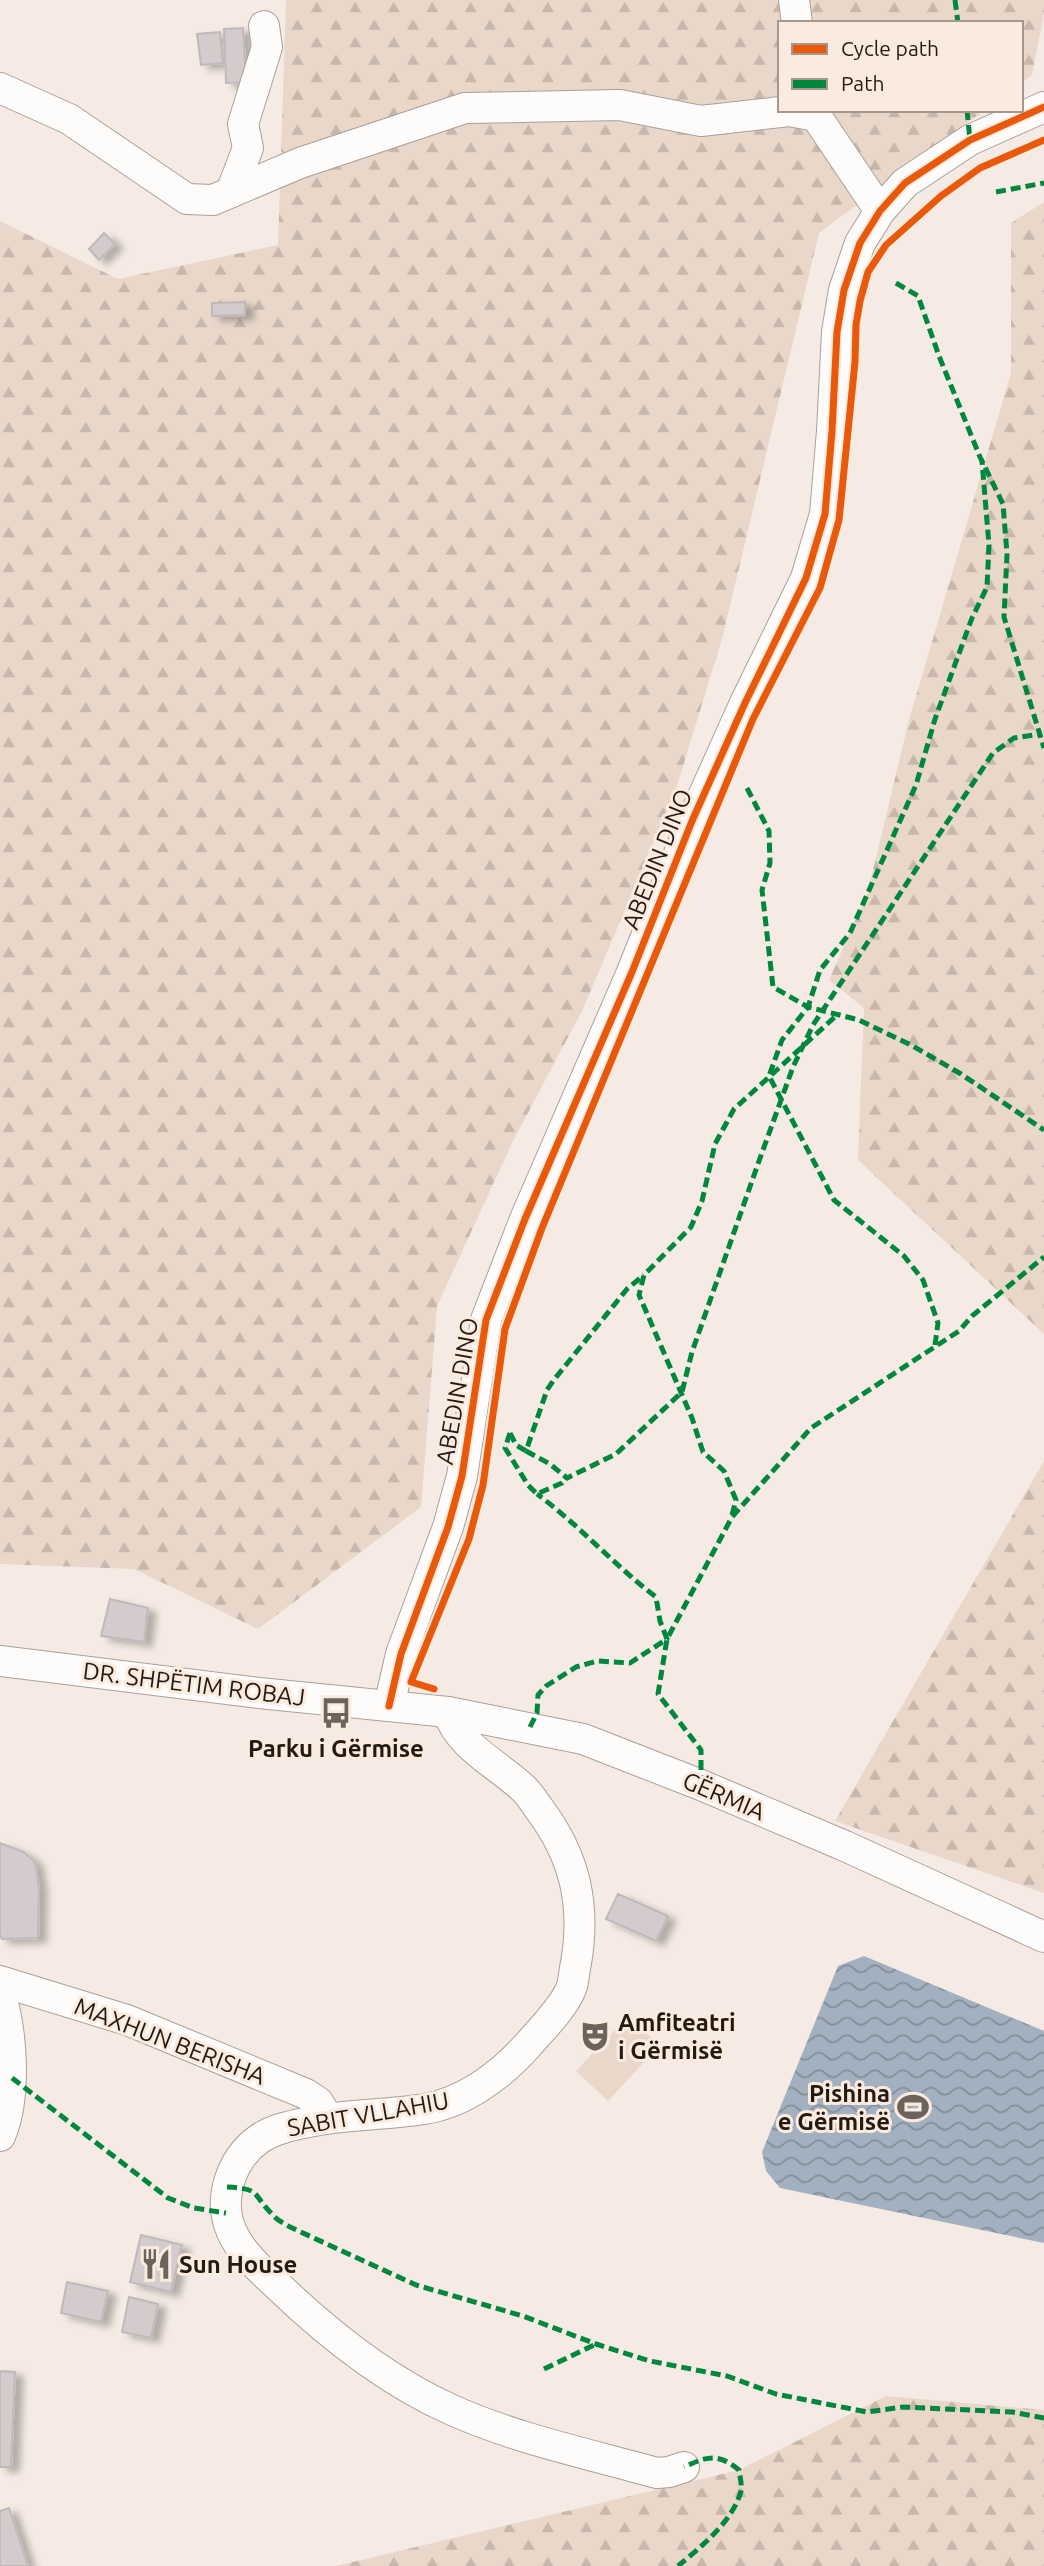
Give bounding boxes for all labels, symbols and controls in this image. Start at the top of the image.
legend [778,21,1023,112]
text: Cycle path [841,36,939,60]
text: Path [841,71,884,95]
street label: ABEDIN DINO [617,785,697,933]
street label: ABEDIN DINO [431,1315,483,1467]
street label: DR. SHPËTIM ROBAJ [81,1657,307,1711]
bus stop icon: Parku i Gërmise [319,1696,353,1730]
place label: Parku i Gërmise [248,1735,424,1762]
street label: GËRMIA [679,1767,770,1826]
street label: MAXHUN BERISHA [71,1992,270,2090]
place label: Amfiteatri i Gërmisë [618,2009,736,2064]
theatre icon: Amfiteatri i Gërmisë [578,2019,612,2053]
place label: Pishina e Gërmisë [778,2080,890,2135]
street label: SABIT VLLAHIU [285,2086,451,2142]
sports icon: Pishina e Gërmisë [896,2090,930,2124]
restaurant icon: Sun House [139,2247,173,2281]
place label: Sun House [179,2251,297,2278]

